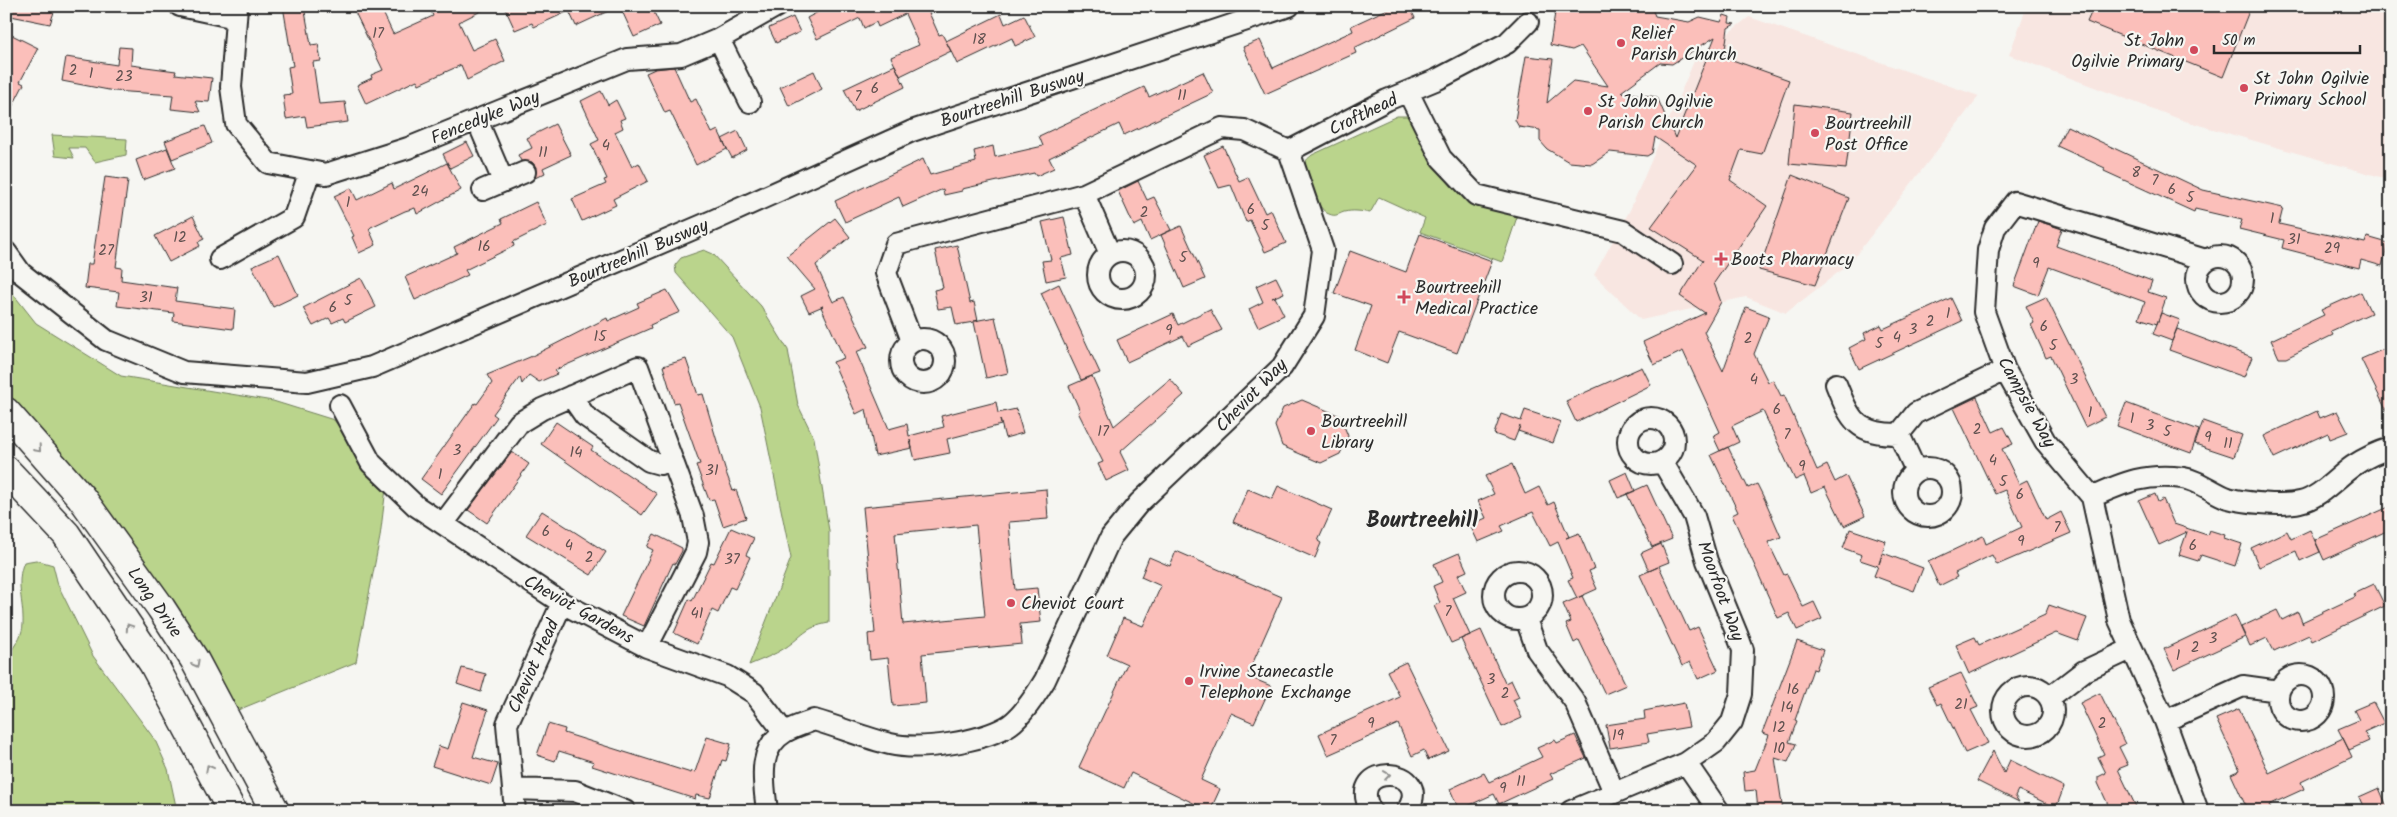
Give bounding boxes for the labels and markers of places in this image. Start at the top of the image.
place label: Relief Parish Church [1631,20,1737,70]
place label: St John Ogilvie Primary [2071,27,2185,77]
marker: Relief Parish Church [1615,37,1627,49]
marker: St John Ogilvie Primary [2188,44,2200,56]
place label: St John Ogilvie Primary School [2254,65,2369,115]
marker: St John Ogilvie Primary School [2238,82,2250,94]
place label: St John Ogilvie Parish Church [1598,88,1713,138]
marker: St John Ogilvie Parish Church [1582,105,1594,117]
place label: Bourtreehill Post Office [1825,110,1912,160]
marker: Bourtreehill Post Office [1809,127,1821,139]
place label: Boots Pharmacy [1731,246,1854,275]
marker: Boots Pharmacy [1715,253,1727,265]
place label: Bourtreehill Medical Practice [1415,274,1538,324]
marker: Bourtreehill Medical Practice [1397,290,1411,304]
place label: Bourtreehill Library [1321,408,1408,458]
marker: Bourtreehill Library [1305,425,1317,437]
place label: Cheviot Court [1021,590,1125,619]
marker: Cheviot Court [1005,597,1017,609]
place label: Irvine Stanecastle Telephone Exchange [1199,658,1351,708]
marker: Irvine Stanecastle Telephone Exchange [1183,675,1195,687]

